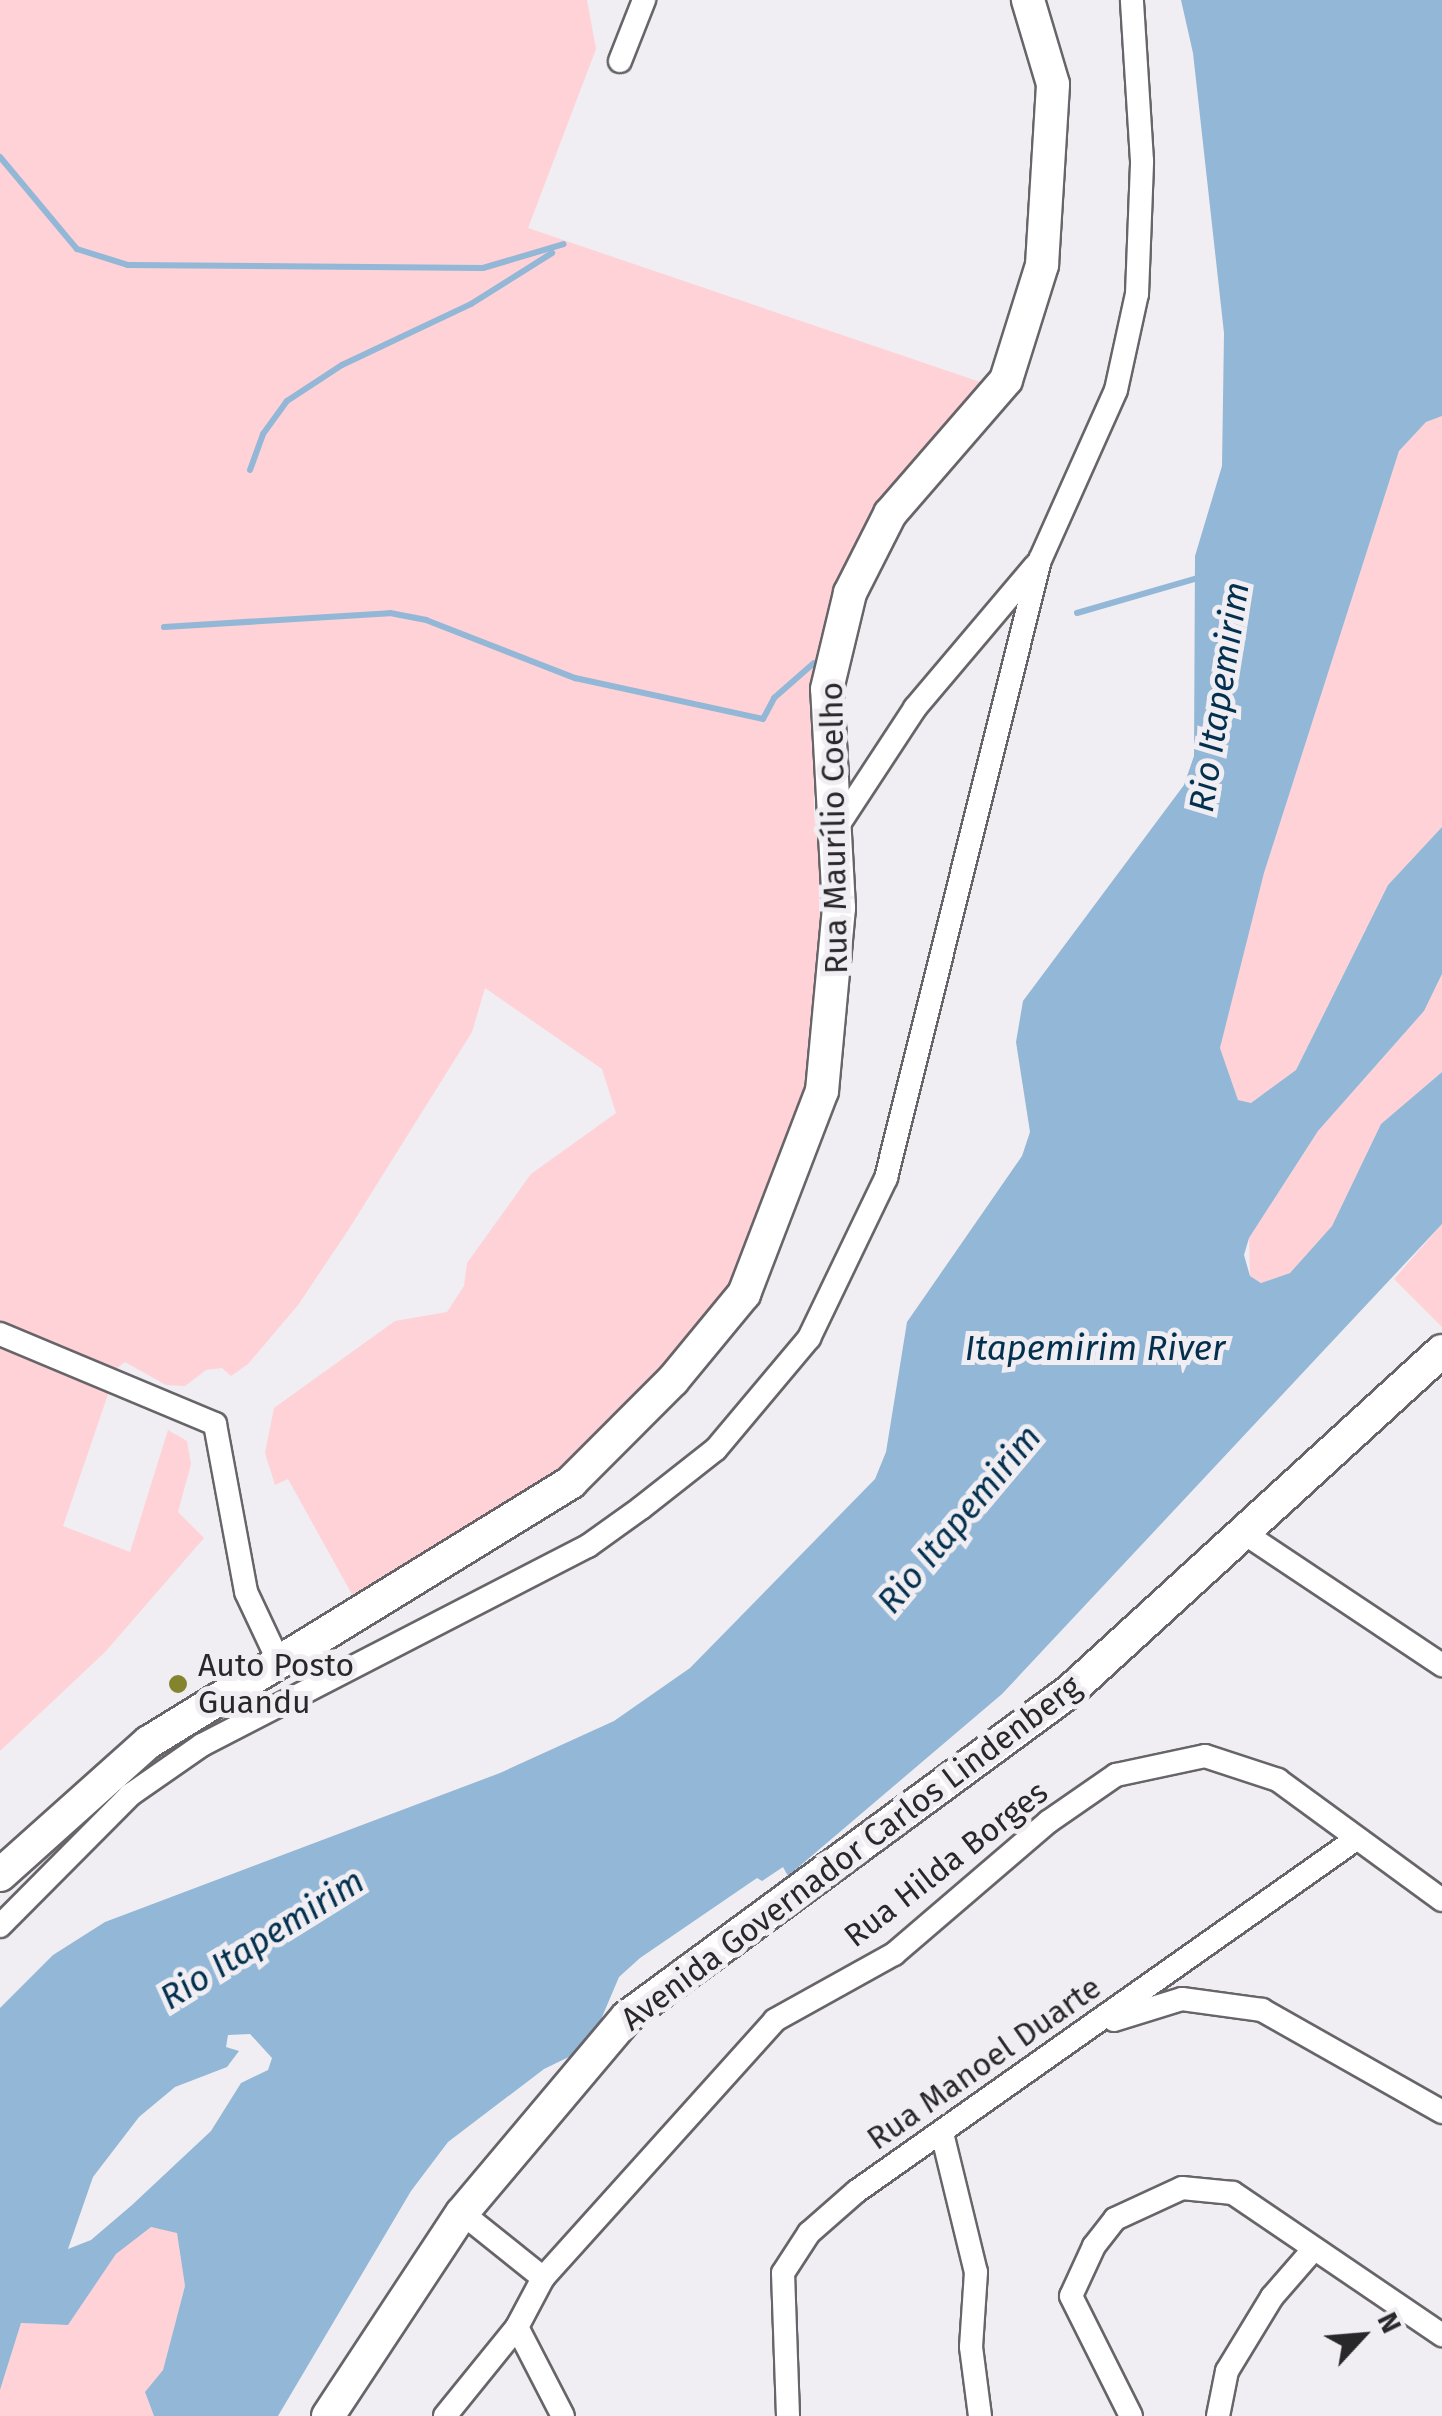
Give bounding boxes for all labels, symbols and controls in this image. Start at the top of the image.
water label: Rio Itapemirim [1180,579,1258,815]
street label: Rua Maurílio Coelho [812,682,856,974]
water label: Itapemirim River [965,1327,1225,1369]
water label: Rio Itapemirim [868,1416,1050,1622]
place label: Auto Posto Guandu [198,1647,354,1722]
street label: Avenida Governador Carlos Lindenberg [613,1667,1089,2039]
marker: Auto Posto Guandu [167,1673,189,1695]
street label: Rua Hilda Borges [837,1773,1055,1955]
water label: Rio Itapemirim [152,1860,372,2018]
street label: Rua Manoel Duarte [860,1968,1108,2158]
north arrow [1312,2286,1412,2386]
text: N [1371,2307,1408,2338]

